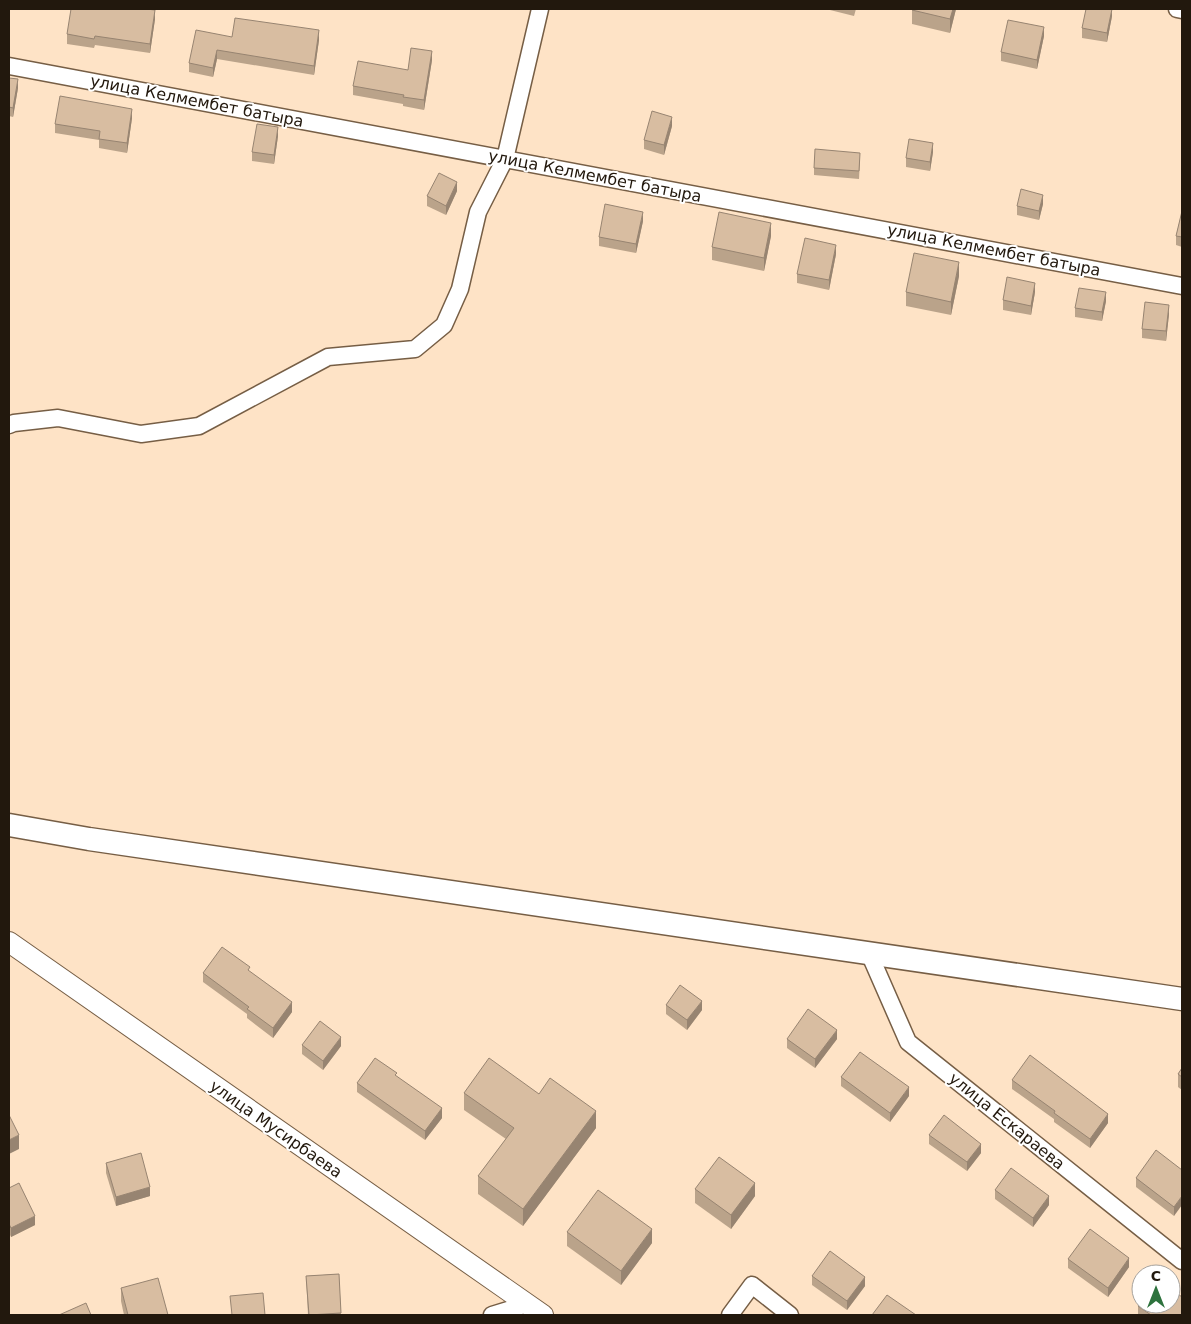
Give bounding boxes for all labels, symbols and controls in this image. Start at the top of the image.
street label: улица Келмембет батыра [89,71,305,131]
street label: улица Келмембет батыра [487,146,703,206]
street label: улица Келмембет батыра [886,220,1102,280]
street label: улица Ескараева [945,1069,1069,1173]
street label: улица Мусирбаева [206,1076,346,1182]
north arrow [1131,1264,1181,1314]
text: С [1151,1268,1161,1284]

